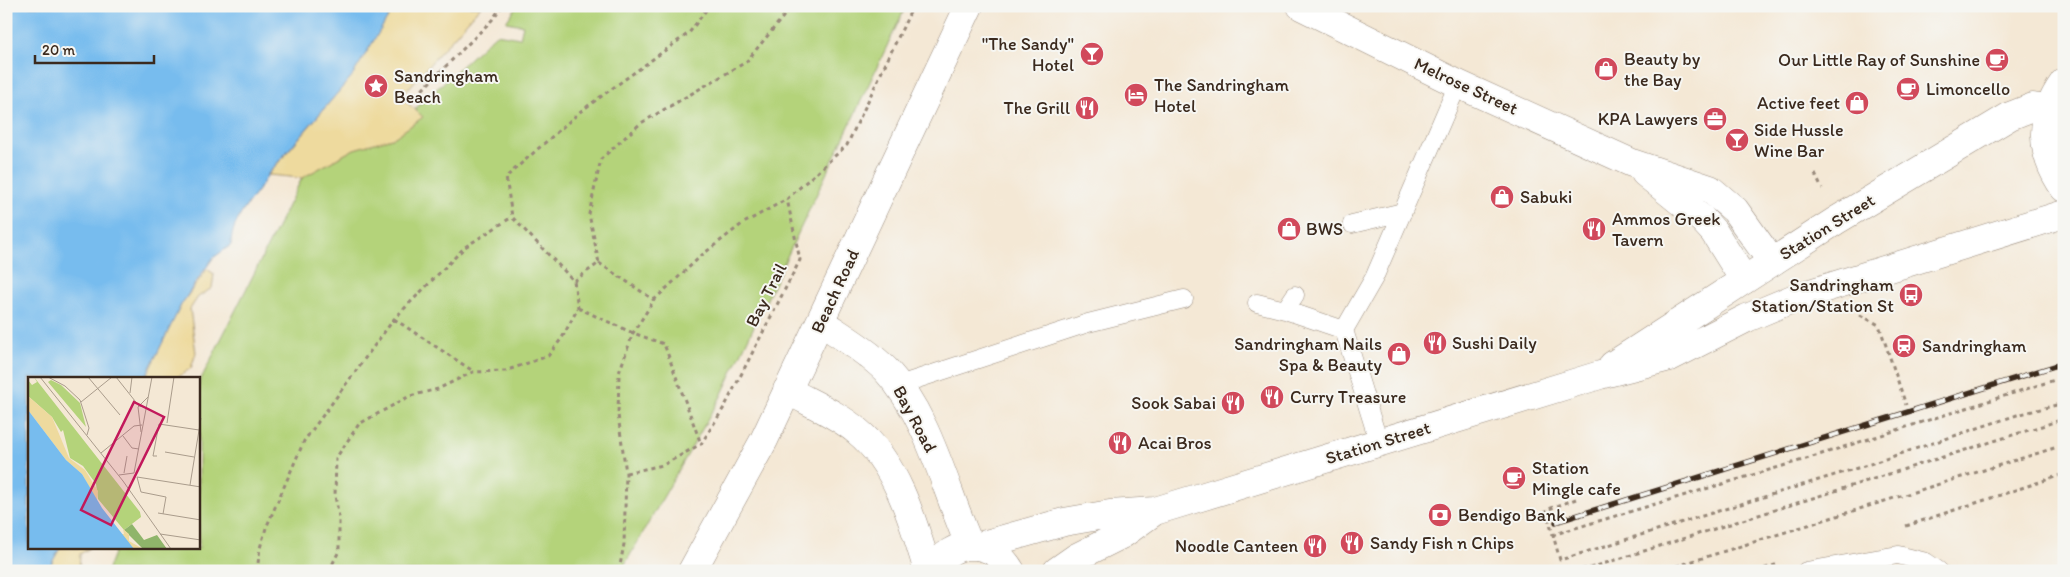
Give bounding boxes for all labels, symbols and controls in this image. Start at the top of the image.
scale bar [35,32,154,64]
place label: "The Sandy" Hotel [982,33,1074,76]
text: 20 m [42,41,76,59]
bar icon: "The Sandy" Hotel [1079,41,1105,67]
cafe icon: Our Little Ray of Sunshine [1984,47,2010,73]
place label: Beauty by the Bay [1624,48,1701,91]
place label: Our Little Ray of Sunshine [1778,49,1980,71]
street label: Melrose Street [1411,52,1522,120]
shop icon: Beauty by the Bay [1593,56,1619,82]
place label: Sandringham Beach [394,65,498,108]
place icon: Sandringham Beach [363,73,389,99]
place label: The Sandringham Hotel [1154,74,1289,117]
cafe icon: Limoncello [1895,76,1921,102]
place label: Limoncello [1926,78,2010,100]
hotel icon: The Sandringham Hotel [1123,82,1149,108]
shop icon: Active feet [1844,90,1870,116]
place label: Active feet [1757,92,1840,114]
restaurant icon: The Grill [1074,95,1100,121]
place label: The Grill [1004,97,1070,119]
office icon: KPA Lawyers [1702,106,1728,132]
place label: KPA Lawyers [1598,108,1698,130]
place label: Side Hussle Wine Bar [1754,119,1844,162]
bar icon: Side Hussle Wine Bar [1724,127,1750,153]
shop icon: Sabuki [1489,184,1515,210]
place label: Sabuki [1520,186,1572,208]
street label: Station Street [1775,189,1879,265]
place label: Ammos Greek Tavern [1612,208,1721,251]
shop icon: BWS [1276,216,1302,242]
restaurant icon: Ammos Greek Tavern [1581,216,1607,242]
place label: BWS [1306,218,1343,240]
street label: Beach Road [806,245,864,337]
street label: Bay Trail [741,259,791,331]
place label: Sandringham Station/Station St [1752,274,1894,317]
bus stop icon: Sandringham Station/Station St [1898,282,1924,308]
restaurant icon: Sushi Daily [1422,330,1448,356]
place label: Sushi Daily [1452,332,1537,354]
place label: Sandringham Nails Spa & Beauty [1234,333,1383,376]
station icon: Sandringham [1891,333,1917,359]
place label: Sandringham [1922,335,2026,357]
shop icon: Sandringham Nails Spa & Beauty [1386,341,1412,367]
inset map [28,377,200,550]
street label: Bay Road [888,382,942,457]
restaurant icon: Curry Treasure [1259,384,1285,410]
place label: Curry Treasure [1290,386,1406,408]
restaurant icon: Sook Sabai [1220,390,1246,416]
place label: Sook Sabai [1131,392,1216,414]
street label: Station Street [1323,417,1433,469]
restaurant icon: Acai Bros [1107,430,1133,456]
place label: Acai Bros [1138,432,1212,454]
place label: Station Mingle cafe [1532,457,1621,500]
cafe icon: Station Mingle cafe [1501,465,1527,491]
bank icon: Bendigo Bank [1427,502,1453,528]
place label: Bendigo Bank [1458,504,1565,526]
restaurant icon: Sandy Fish n Chips [1339,530,1365,556]
place label: Sandy Fish n Chips [1370,532,1514,554]
restaurant icon: Noodle Canteen [1302,533,1328,559]
place label: Noodle Canteen [1175,535,1298,557]

